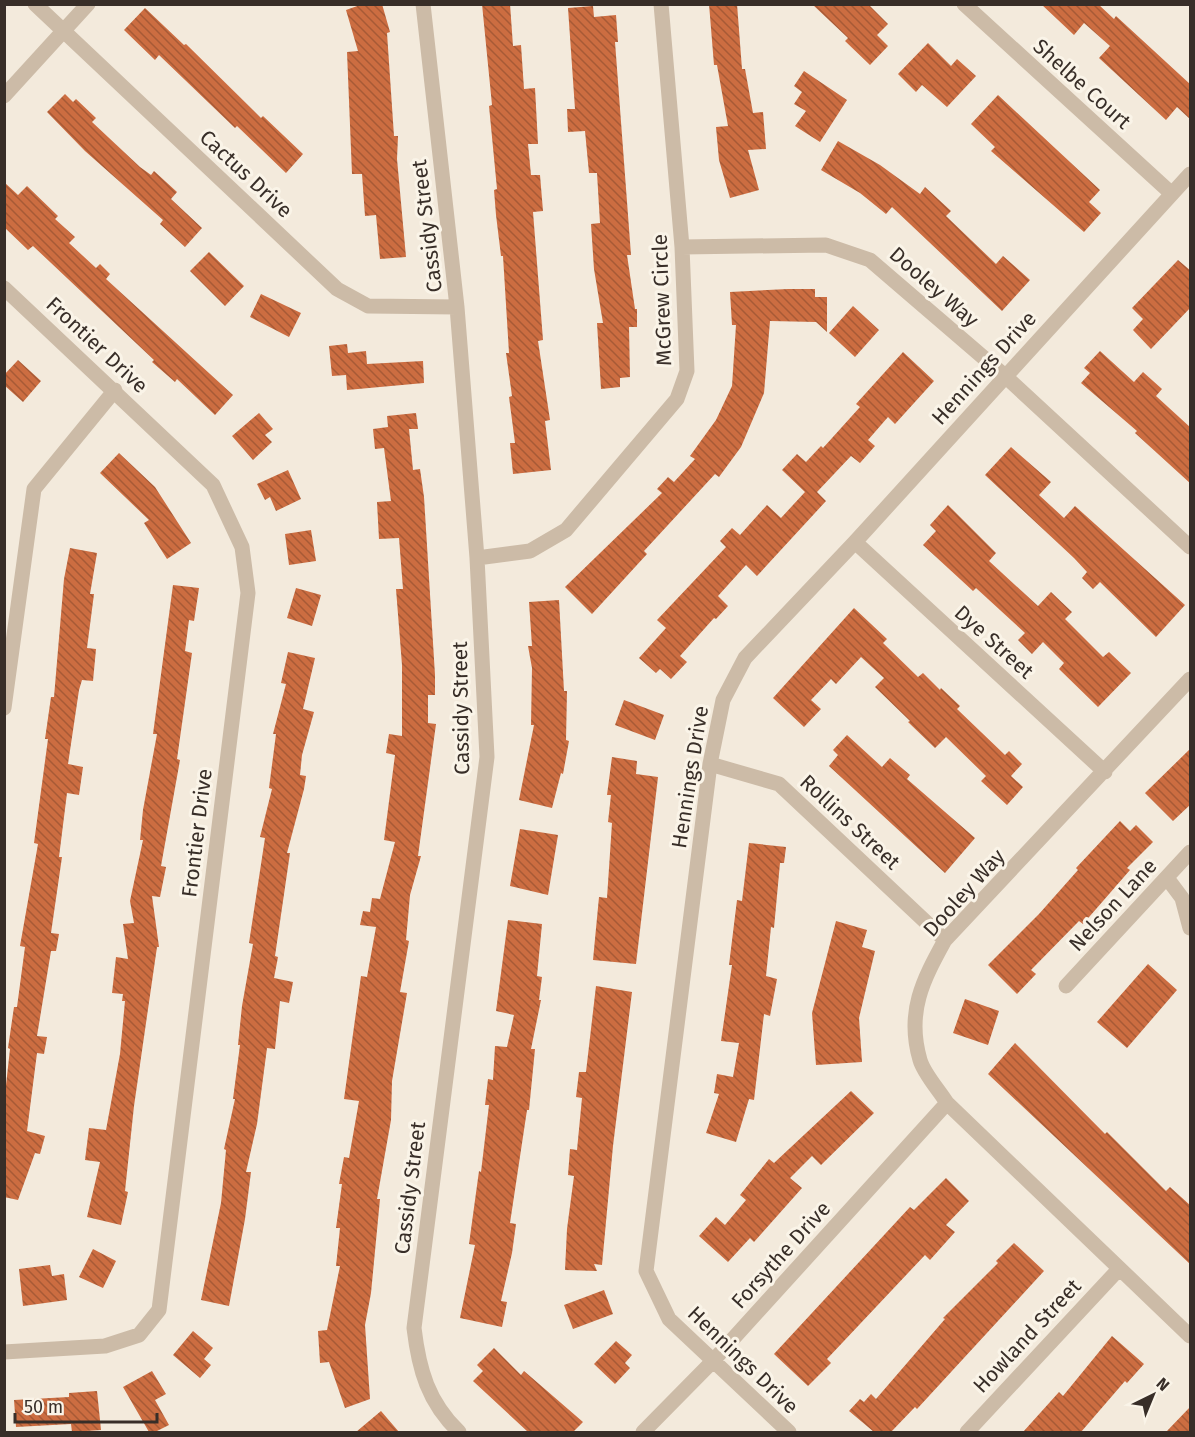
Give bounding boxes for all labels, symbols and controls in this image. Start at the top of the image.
street label: Shelbe Court [1028,33,1136,135]
street label: Cactus Drive [194,124,298,224]
street label: Cassidy Street [406,158,448,294]
street label: McGrew Circle [647,234,677,366]
street label: Dooley Way [884,241,984,333]
street label: Frontier Drive [41,291,153,399]
street label: Hennings Drive [926,306,1042,430]
street label: Dye Street [949,600,1039,685]
street label: Cassidy Street [447,641,475,775]
street label: Hennings Drive [666,704,714,850]
street label: Frontier Drive [176,767,218,899]
street label: Rollins Street [794,769,906,875]
street label: Dooley Way [918,843,1011,942]
street label: Nelson Lane [1063,853,1163,957]
street label: Cassidy Street [389,1120,431,1256]
street label: Forsythe Drive [726,1196,836,1314]
street label: Howland Street [968,1273,1087,1398]
street label: Hennings Drive [682,1301,804,1419]
north arrow [1123,1365,1183,1425]
text: N [1153,1374,1173,1395]
scale bar [15,1386,158,1424]
text: 50 m [24,1396,63,1418]

